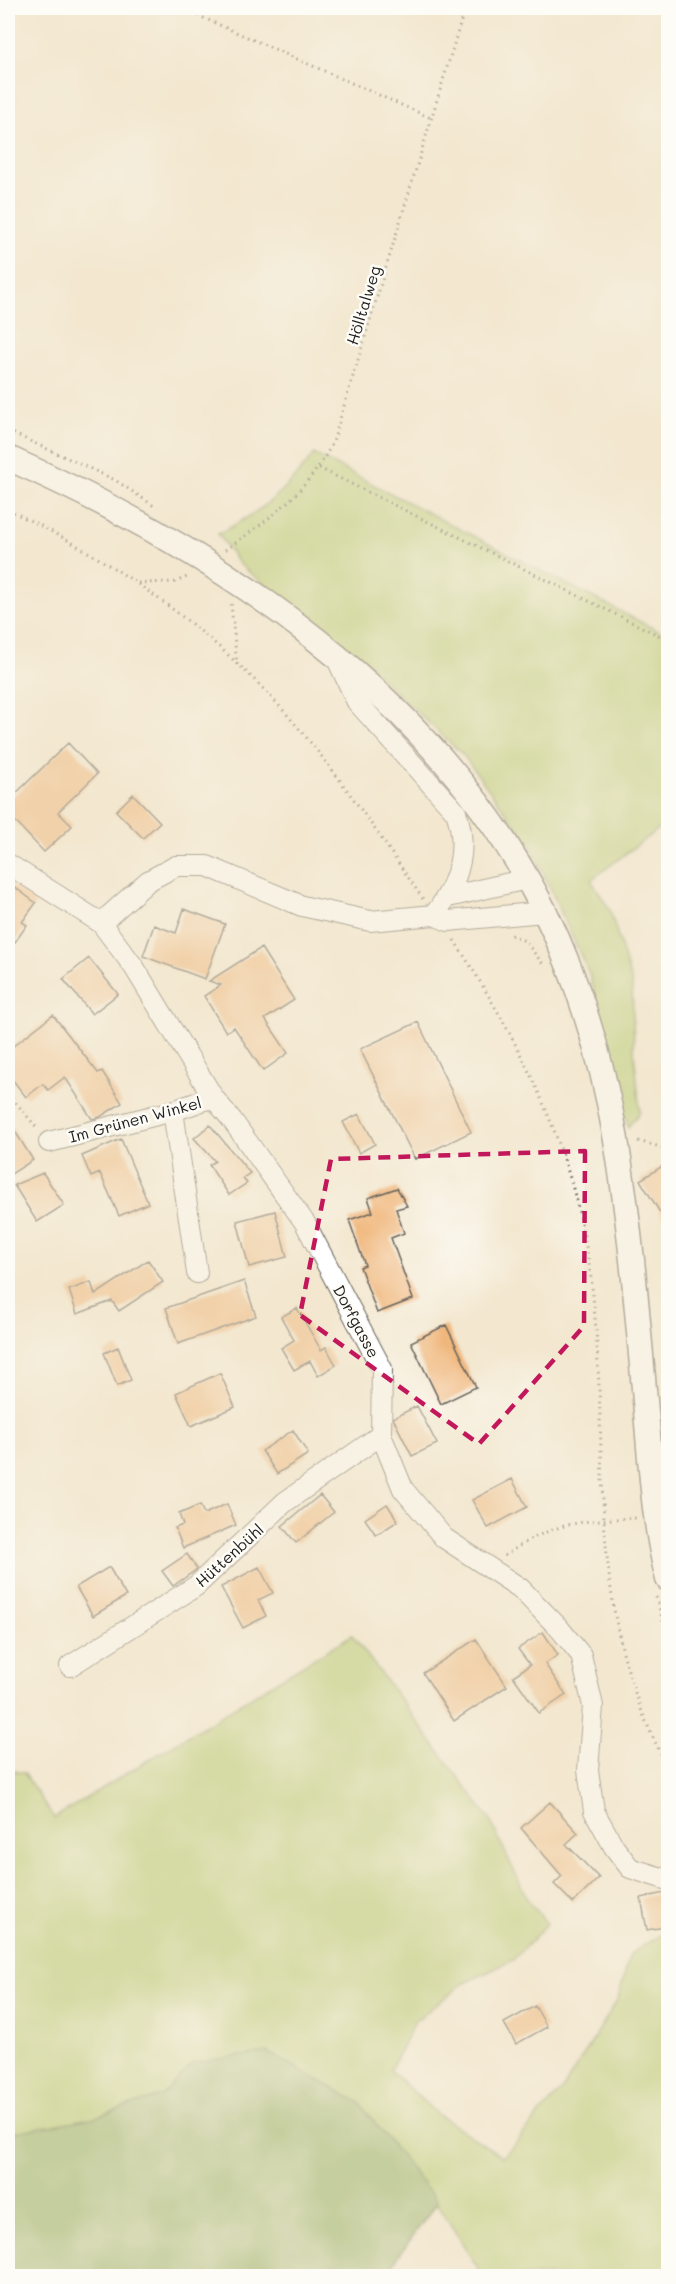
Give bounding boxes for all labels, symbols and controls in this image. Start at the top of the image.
street label: Hölltalweg [341,263,385,347]
street label: Im Grünen Winkel [66,1091,204,1147]
street label: Dorfgasse [329,1281,385,1361]
street label: Hüttenbühl [190,1519,268,1591]

